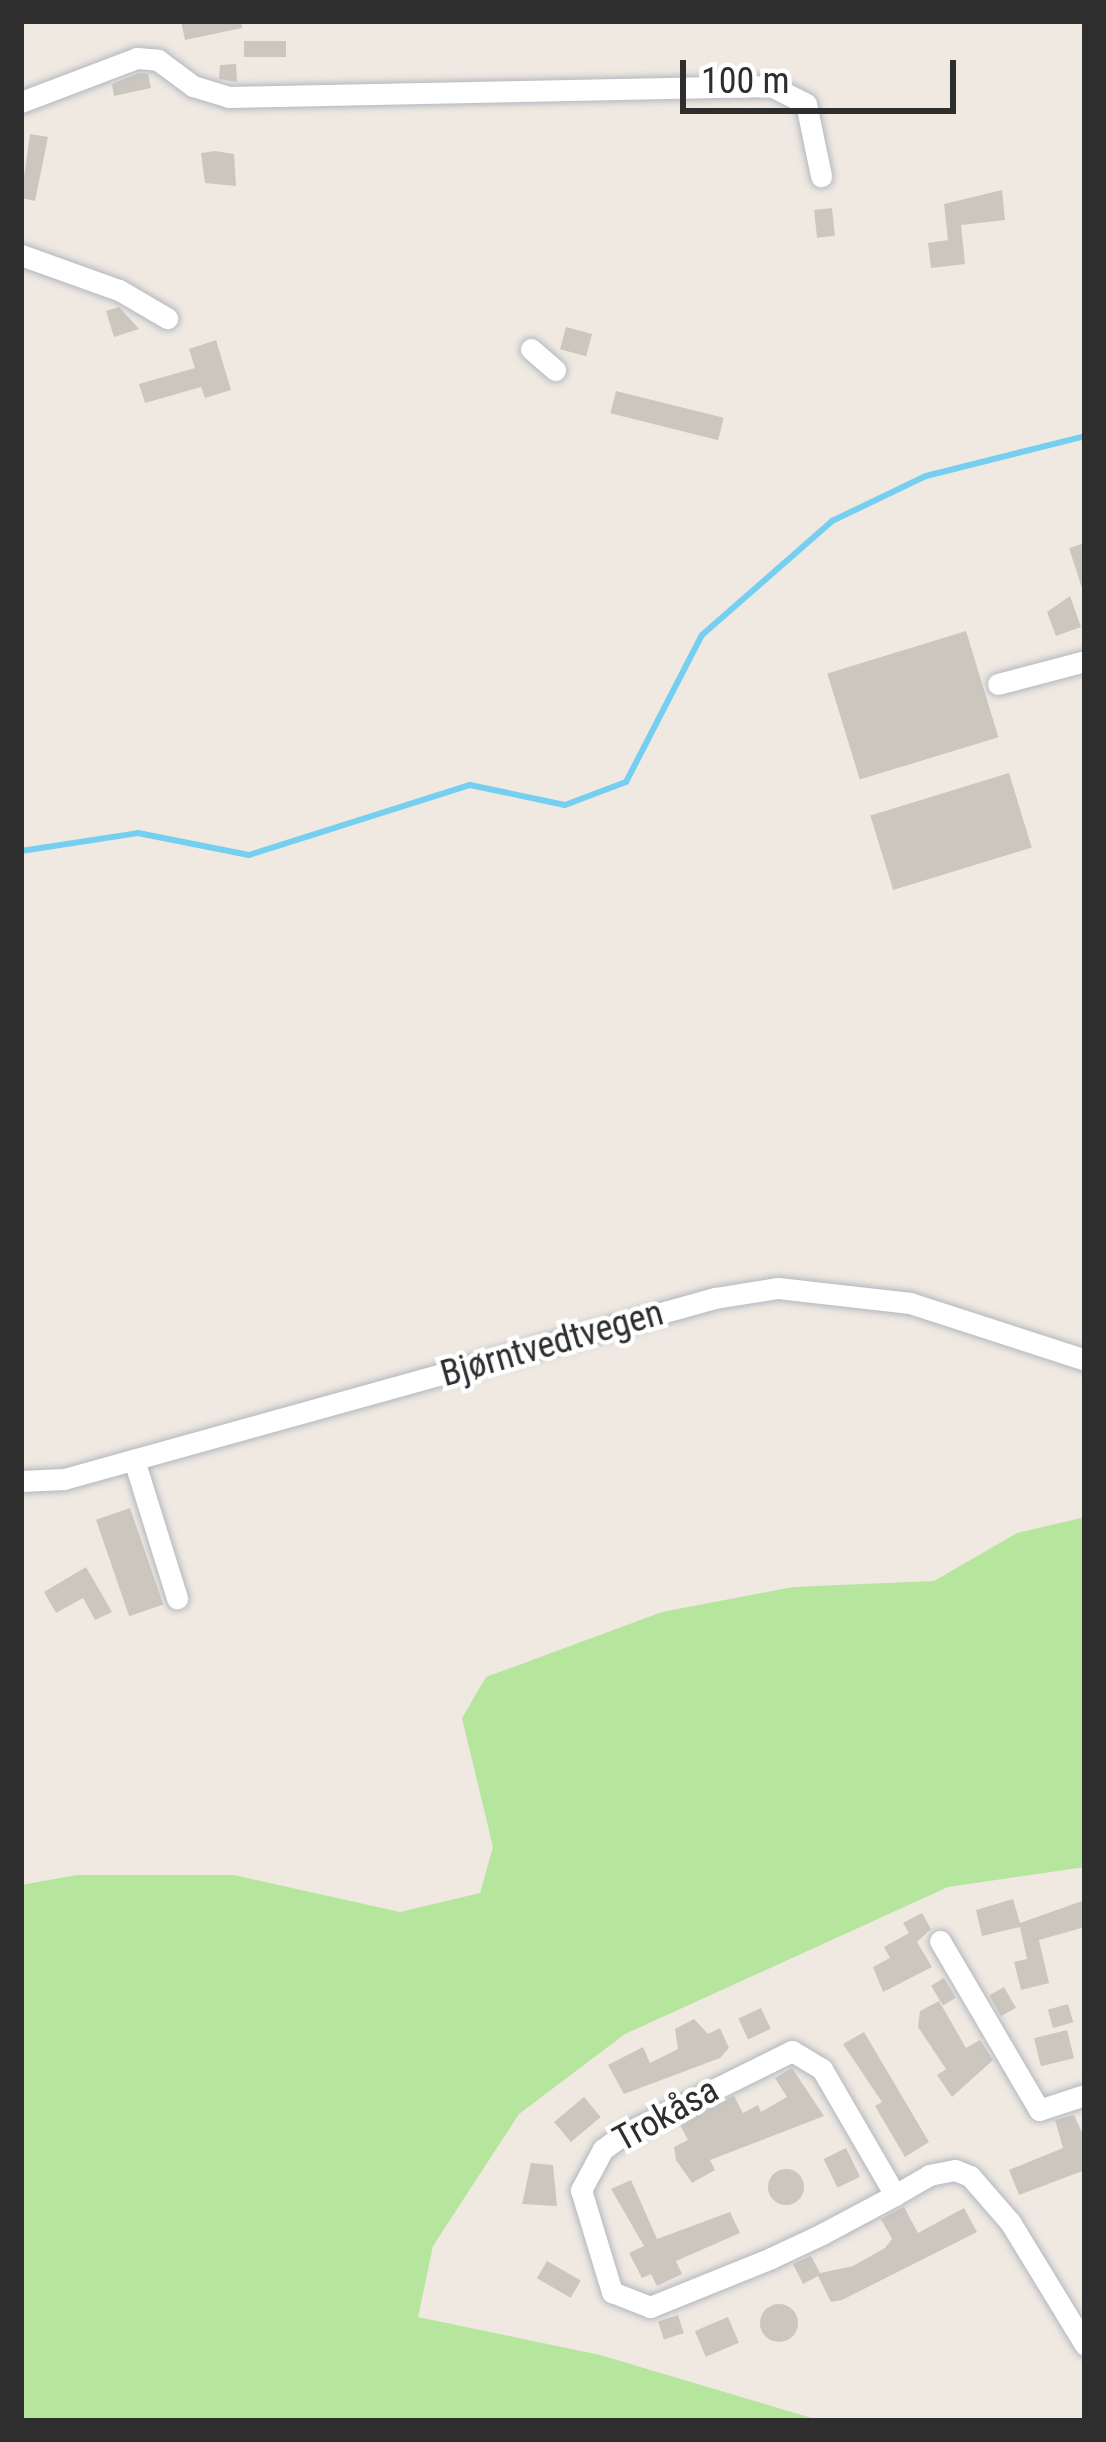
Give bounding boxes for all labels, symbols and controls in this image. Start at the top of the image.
scale bar [686,36,962,110]
text: 100 m [701,60,790,102]
street label: Bjørntvedtvegen [436,1292,668,1396]
street label: Trokåsa [606,2069,726,2161]

